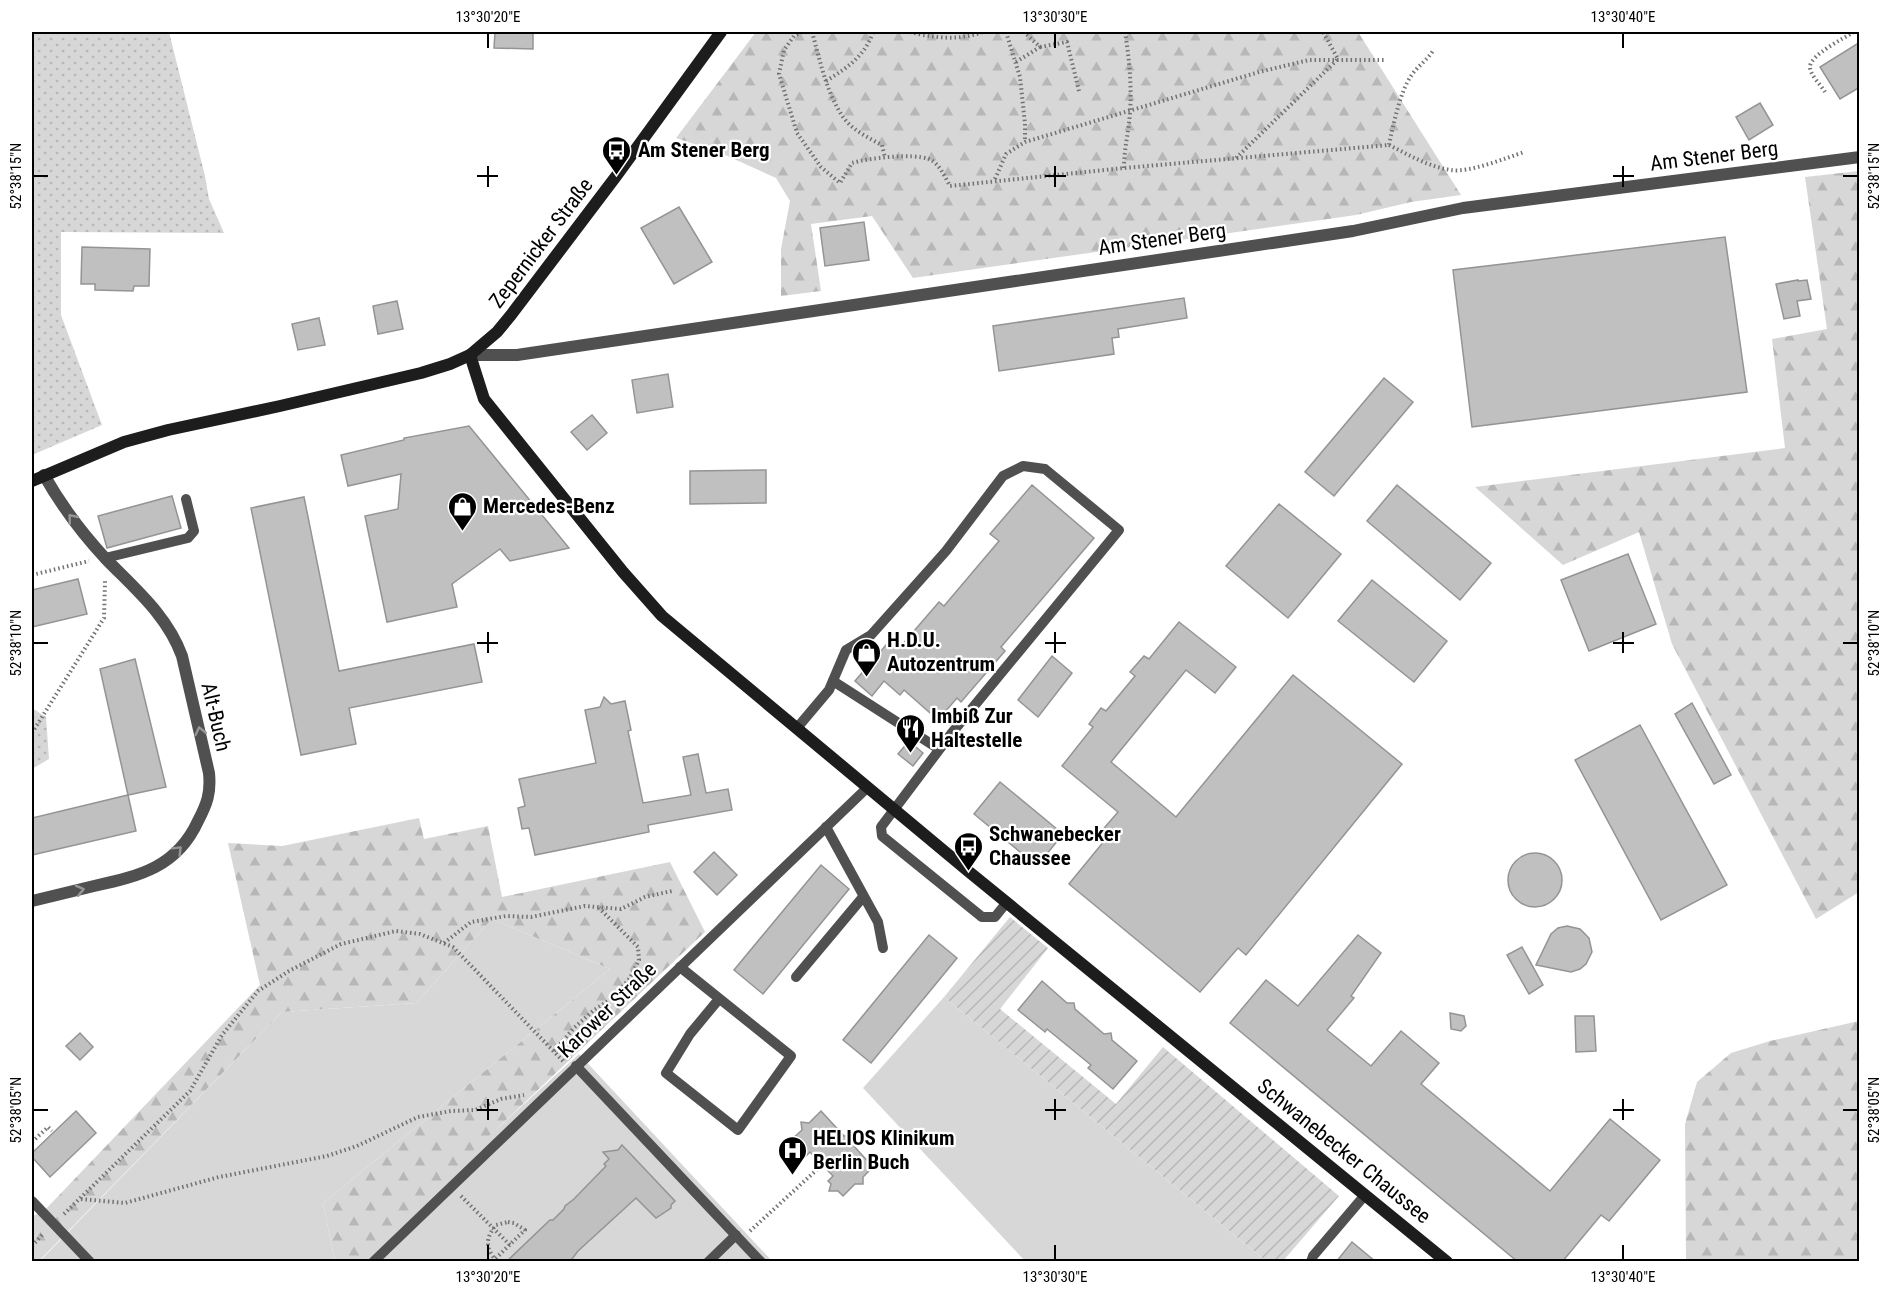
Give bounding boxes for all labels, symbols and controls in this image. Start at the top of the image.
text: 13°30'20"E [456,8,520,26]
text: 13°30'30"E [1023,8,1087,26]
text: 13°30'40"E [1591,8,1655,26]
bus stop icon: Am Stener Berg [601,134,633,176]
street label: Am Stener Berg [1649,136,1779,176]
place label: Am Stener Berg [638,138,770,162]
text: 52°38'15"N [7,143,25,209]
text: 52°38'15"N [1865,143,1883,209]
street label: Zepernicker Straße [484,173,598,313]
street label: Am Stener Berg [1097,218,1227,260]
shop icon: Mercedes-Benz [446,490,478,532]
place label: Mercedes-Benz [483,494,615,518]
one-way arrow [68,514,79,525]
text: 52°38'10"N [7,610,25,676]
text: 52°38'10"N [1865,610,1883,676]
place label: H.D.U. Autozentrum [887,628,995,676]
shop icon: H.D.U. Autozentrum [850,636,882,678]
street label: Alt-Buch [196,680,236,754]
place label: Imbiß Zur Haltestelle [931,704,1022,752]
restaurant icon: Imbiß Zur Haltestelle [894,712,926,754]
one-way arrow [194,726,207,736]
place label: Schwanebecker Chaussee [989,822,1121,870]
bus stop icon: Schwanebecker Chaussee [952,830,984,872]
one-way arrow [172,846,182,857]
one-way arrow [74,884,84,897]
street label: Karower Straße [553,957,661,1063]
street label: Schwanebecker Chaussee [1253,1074,1436,1228]
text: 52°38'05"N [7,1077,25,1143]
text: 52°38'05"N [1865,1077,1883,1143]
place label: HELIOS Klinikum Berlin Buch [813,1126,955,1174]
hospital icon: HELIOS Klinikum Berlin Buch [776,1134,808,1176]
text: 13°30'20"E [456,1268,520,1286]
text: 13°30'30"E [1023,1268,1087,1286]
text: 13°30'40"E [1591,1268,1655,1286]

